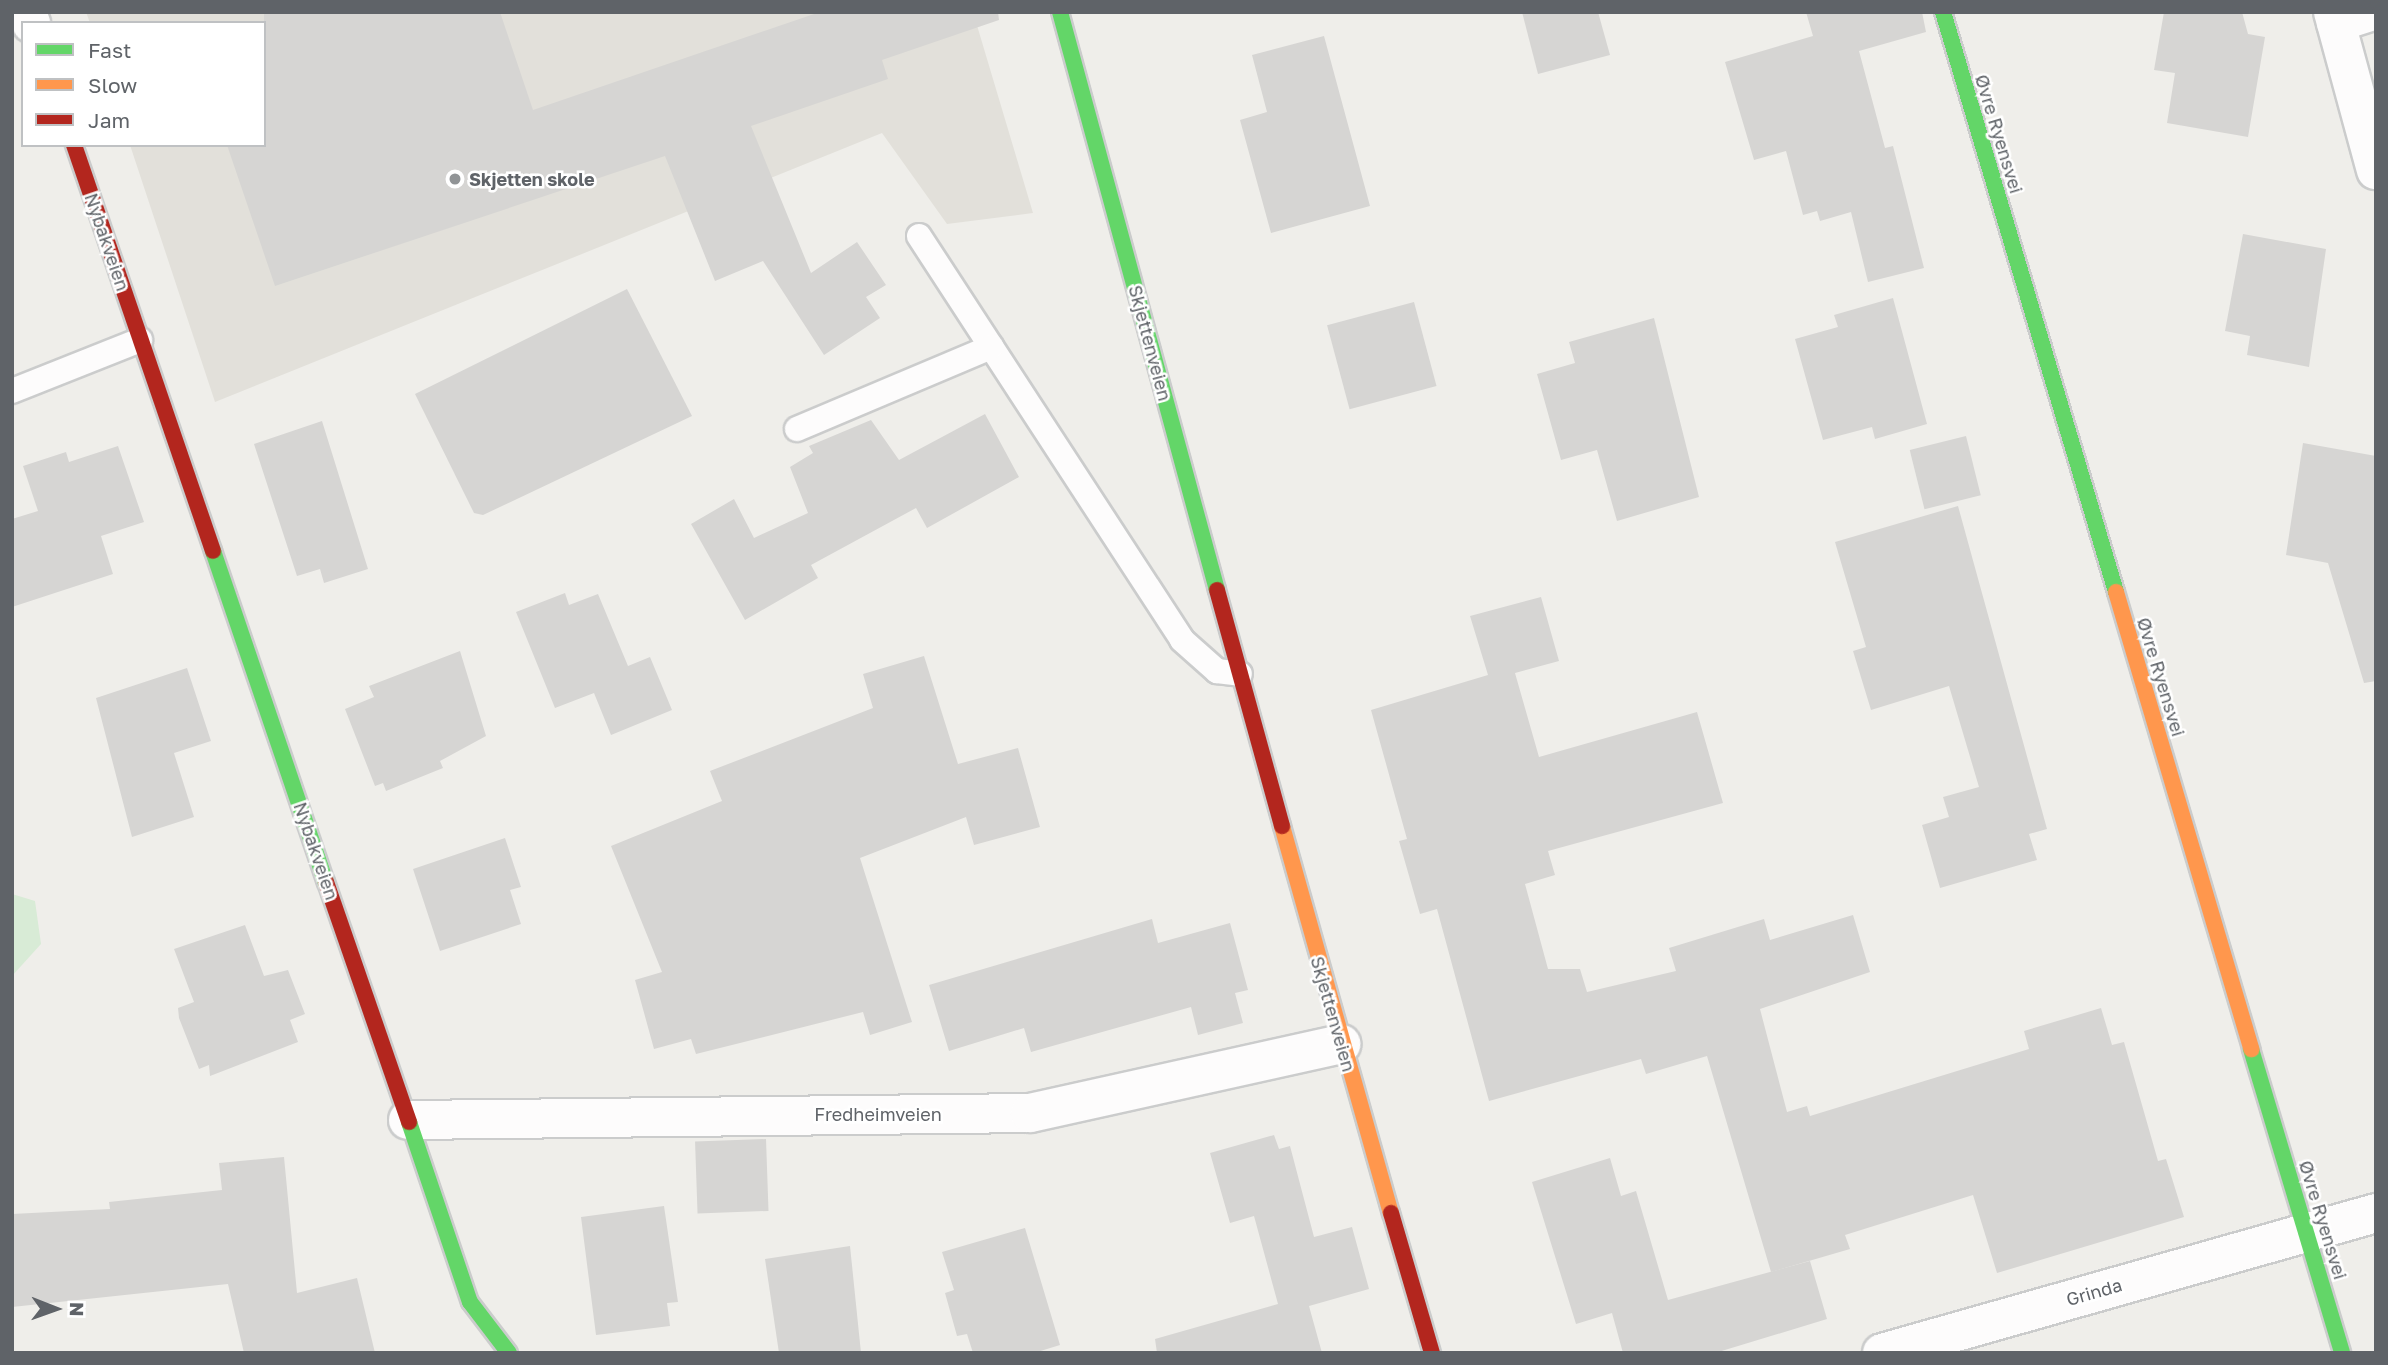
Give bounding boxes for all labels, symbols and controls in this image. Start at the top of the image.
legend [21,21,266,147]
text: Fast [88,37,131,63]
text: Slow [88,72,137,98]
street label: Øvre Ryensvei [1971,72,2027,196]
text: Jam [88,107,130,133]
place label: Skjetten skole [469,168,595,190]
marker: Skjetten skole [447,171,463,187]
street label: Nybakveien [80,190,134,294]
street label: Skjettenveien [1124,283,1176,403]
street label: Øvre Ryensvei [2133,615,2189,739]
street label: Nybakveien [289,799,343,903]
street label: Skjettenveien [1306,954,1360,1074]
street label: Fredheimveien [814,1103,942,1125]
street label: Øvre Ryensvei [2295,1158,2351,1282]
north arrow [21,1274,91,1344]
street label: Grinda [2064,1274,2124,1310]
text: N [66,1302,89,1317]

